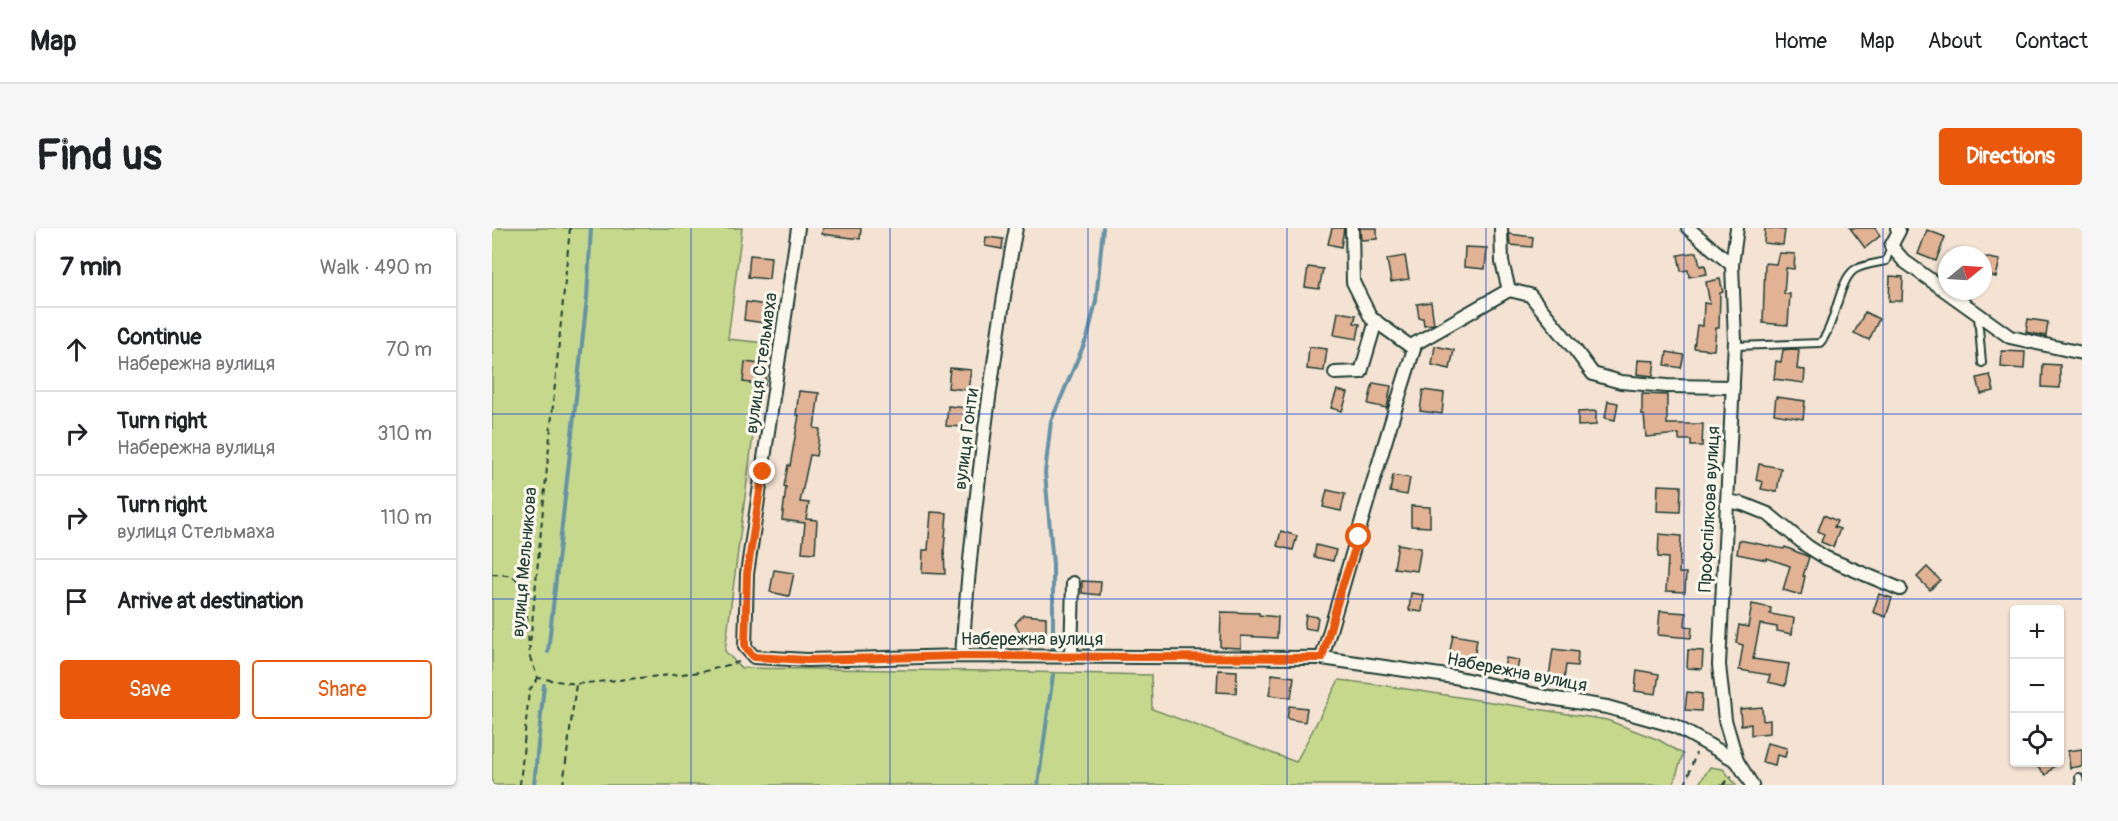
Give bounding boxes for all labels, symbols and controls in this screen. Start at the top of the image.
text: Map [30,24,76,59]
text: Home [1774,28,1827,55]
text: Map [1860,28,1895,55]
text: About [1928,28,1982,55]
text: Contact [2015,28,2088,55]
button: Directions [1939,128,2082,185]
text: Find us [36,130,162,182]
north arrow [1938,246,1992,300]
text: 7 min [60,251,122,283]
text: Walk · 490 m [320,255,432,280]
street label: вулиця Стельмаха [740,291,783,435]
text: Continue [117,323,201,351]
icon: ahead [60,333,93,366]
text: 70 m [386,337,432,362]
text: Набережна вулиця [117,351,275,376]
street label: вулиця Гонти [949,387,984,491]
text: Turn right [117,407,207,435]
icon: right [60,417,93,450]
text: 310 m [377,421,432,446]
street label: Профспілкова вулиця [1694,425,1725,593]
text: Набережна вулиця [117,435,275,460]
route end [749,458,775,484]
street label: вулиця Мельникова [506,486,543,638]
text: Turn right [117,491,207,519]
icon: right [60,501,93,534]
text: 110 m [381,505,432,530]
text: вулиця Стельмаха [117,519,275,544]
route start [1345,523,1371,549]
icon: arrive [60,585,93,618]
text: Arrive at destination [117,587,303,615]
map controls [2010,605,2064,767]
button: + [2010,605,2064,659]
street label: Набережна вулиця [961,628,1103,651]
street label: Набережна вулиця [1445,648,1589,697]
button: − [2010,659,2064,713]
button: Save [60,660,240,719]
button: Share [252,660,432,719]
button: locate [2010,713,2064,767]

